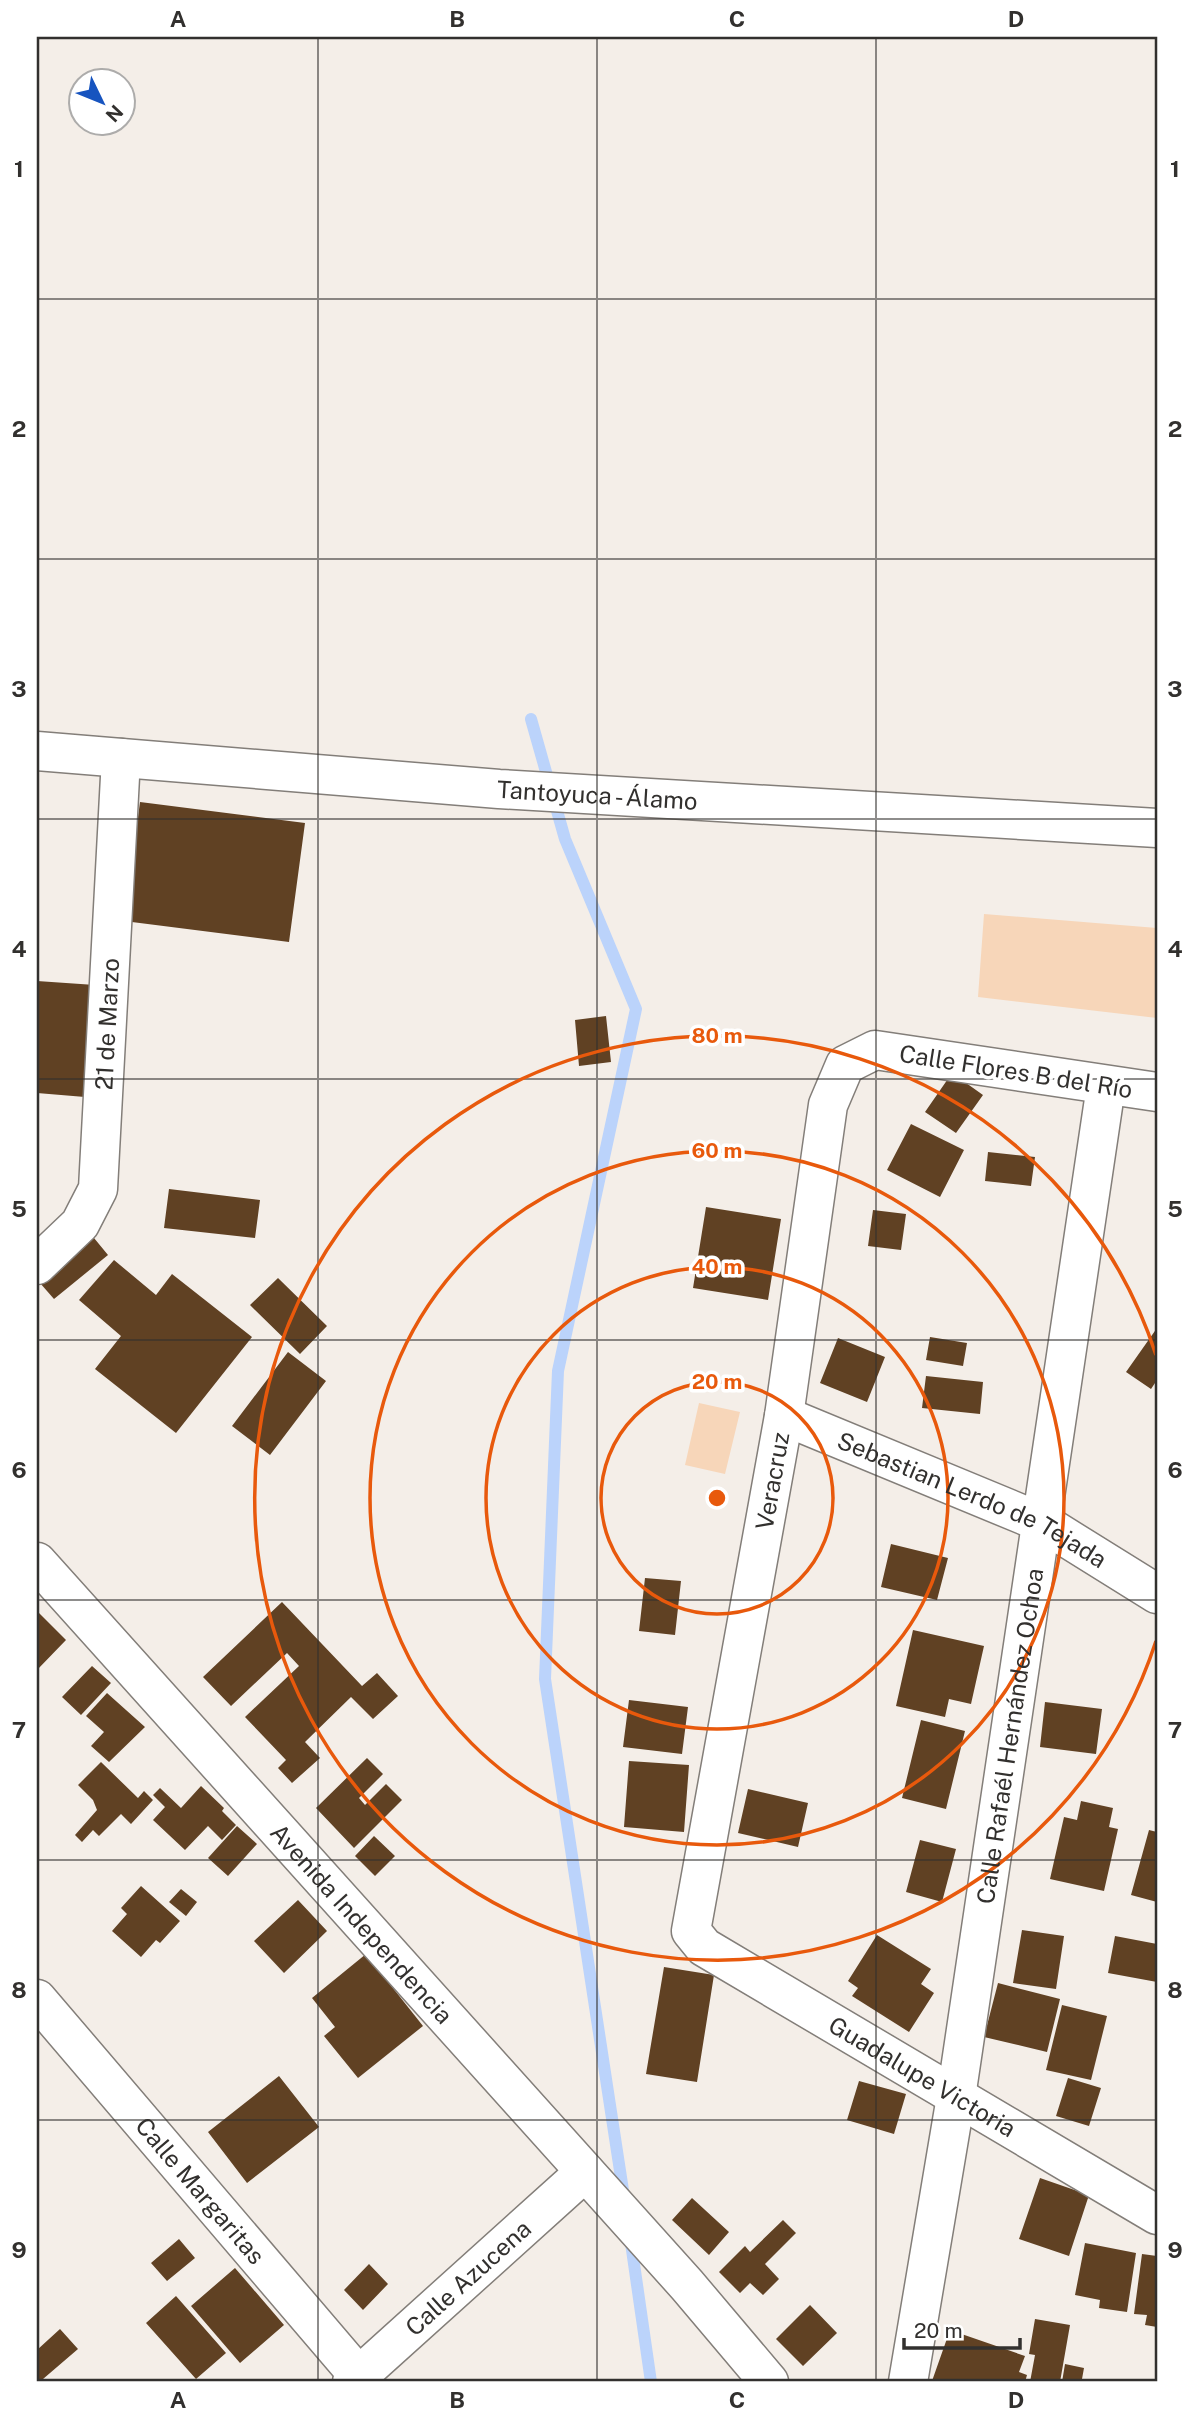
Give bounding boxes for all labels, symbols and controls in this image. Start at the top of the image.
text: A [170,5,187,32]
text: B [449,5,465,32]
text: C [729,5,745,32]
text: D [1008,5,1024,32]
north arrow [66,66,136,136]
text: N [101,101,128,127]
text: 1 [14,155,24,182]
text: 1 [1170,155,1180,182]
text: 2 [12,415,26,442]
text: 2 [1168,415,1182,442]
text: 3 [11,675,27,702]
text: 3 [1167,675,1183,702]
street label: Tantoyuca - Álamo [496,775,698,815]
text: 4 [11,935,27,962]
text: 4 [1167,935,1183,962]
street label: 21 de Marzo [89,957,124,1091]
text: 80 m [691,1023,743,1048]
street label: Calle Flores B del Río [897,1039,1135,1103]
text: 60 m [692,1138,742,1163]
text: 5 [11,1195,27,1222]
text: 5 [1167,1195,1183,1222]
text: 40 m [692,1254,742,1279]
text: 20 m [692,1369,742,1394]
street label: Sebastian Lerdo de Tejada [833,1426,1112,1573]
street label: Veracruz [750,1430,794,1532]
text: 6 [11,1456,27,1483]
text: 6 [1167,1456,1183,1483]
centre of rings [705,1486,729,1510]
street label: Calle Rafaél Hernández Ochoa [971,1566,1048,1906]
text: 7 [12,1716,26,1743]
text: 7 [1168,1716,1182,1743]
street label: Avenida Independencia [265,1818,459,2029]
text: 8 [11,1976,27,2003]
text: 8 [1167,1976,1183,2003]
street label: Guadalupe Victoria [824,2010,1021,2142]
street label: Calle Margaritas [130,2112,271,2270]
street label: Calle Azucena [400,2214,536,2341]
text: 9 [11,2236,27,2263]
text: 9 [1167,2236,1183,2263]
scale bar [904,2307,1019,2351]
text: 20 m [914,2318,963,2343]
text: A [170,2386,187,2413]
text: B [449,2386,465,2413]
text: C [729,2386,745,2413]
text: D [1008,2386,1024,2413]

